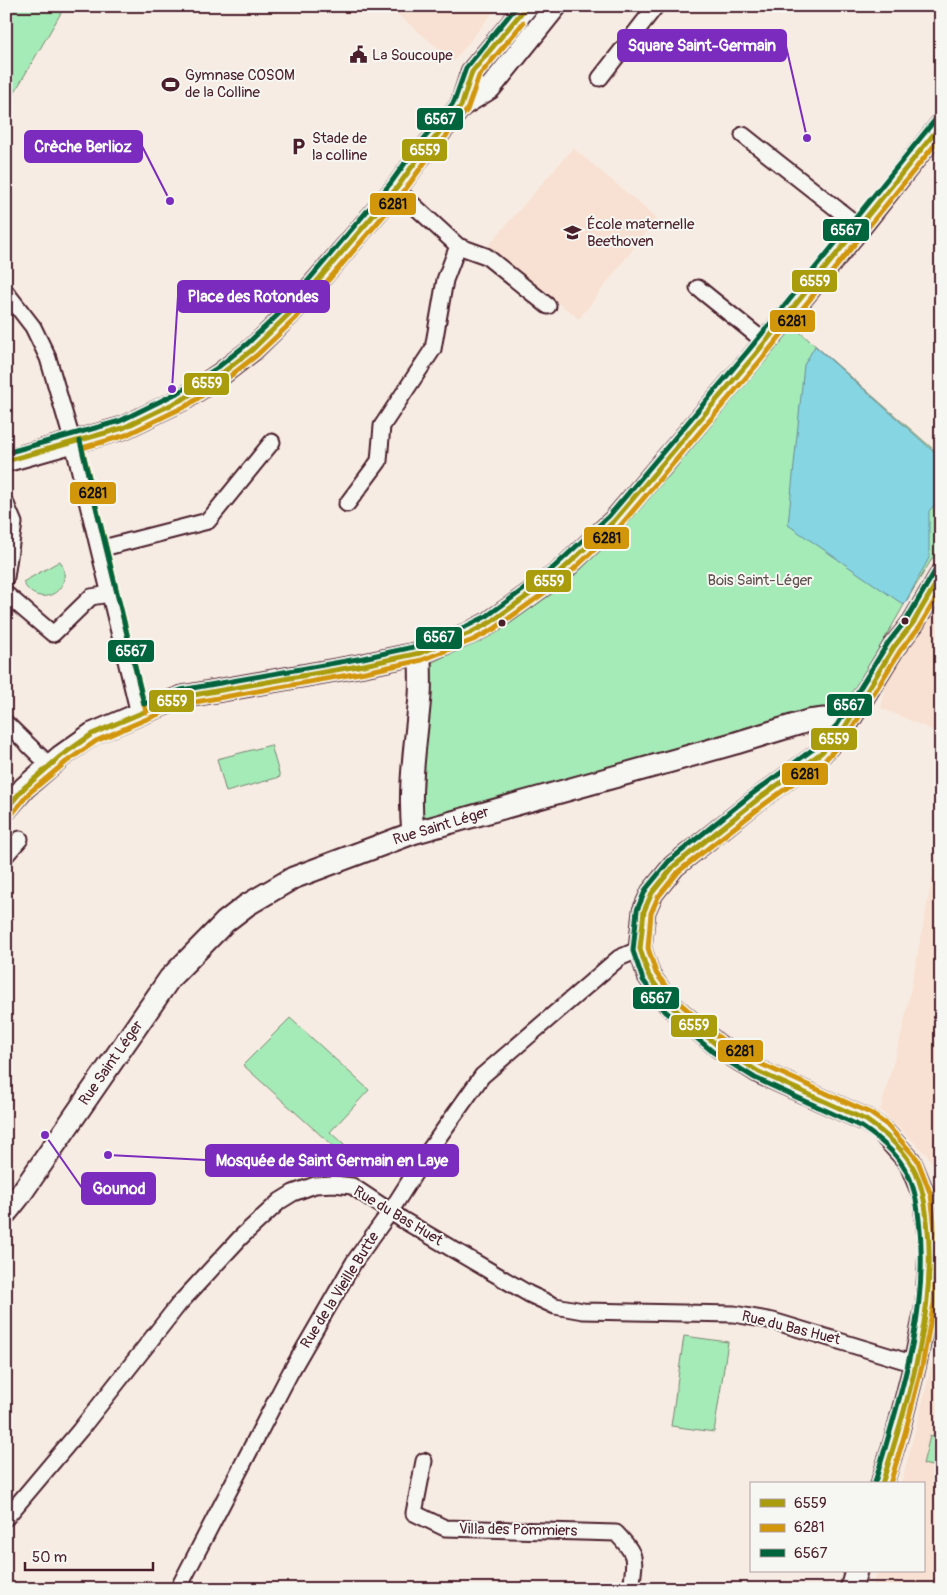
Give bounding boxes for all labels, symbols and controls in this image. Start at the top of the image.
callout: Square Saint-Germain [618,30,786,61]
text: Square Saint-Germain [628,36,776,56]
public building icon: La Soucoupe [348,45,368,65]
place label: La Soucoupe [372,46,453,65]
place label: Gymnase COSOM de la Colline [185,66,295,102]
sports icon: Gymnase COSOM de la Colline [161,74,181,94]
line badge: 6567 [416,107,464,131]
text: 6567 [424,111,456,128]
place label: Stade de la colline [312,129,368,165]
callout: Crèche Berlioz [25,131,142,162]
text: Crèche Berlioz [34,137,132,157]
parking icon: Stade de la colline [288,137,308,157]
line badge: 6559 [401,138,448,162]
text: 6559 [410,142,440,159]
line badge: 6281 [369,192,417,216]
text: 6281 [379,196,407,213]
place label: École maternelle Beethoven [587,215,695,251]
line badge: 6567 [822,218,870,242]
text: 6567 [830,222,862,239]
school or university icon: École maternelle Beethoven [563,223,583,243]
line badge: 6559 [791,269,838,293]
text: 6559 [800,273,830,290]
callout: Place des Rotondes [178,281,329,312]
text: Place des Rotondes [188,287,319,307]
line badge: 6281 [769,309,816,333]
text: 6281 [778,313,806,330]
line badge: 6559 [183,372,230,396]
text: 6559 [192,375,222,392]
line badge: 6281 [69,481,117,505]
text: 6281 [79,485,107,502]
line badge: 6281 [583,526,630,550]
text: 6281 [593,530,621,547]
line badge: 6559 [525,569,572,593]
park label: Bois Saint-Léger [708,571,813,590]
text: 6559 [534,573,564,590]
unlabelled marker [900,616,910,626]
unlabelled marker [497,618,507,628]
line badge: 6567 [415,626,463,650]
text: 6567 [423,629,455,646]
line badge: 6567 [107,639,155,663]
text: 6567 [115,643,147,660]
line badge: 6559 [148,689,195,713]
text: 6559 [157,693,187,710]
line badge: 6567 [826,693,873,717]
text: 6567 [833,697,865,714]
line badge: 6559 [810,727,858,751]
text: 6559 [819,731,849,748]
line badge: 6281 [781,762,829,786]
text: 6281 [791,766,819,783]
street label: Rue Saint Léger [391,802,492,850]
line badge: 6567 [632,986,680,1010]
text: 6567 [640,990,672,1007]
line badge: 6559 [670,1014,718,1038]
street label: Rue Saint Léger [75,1016,148,1109]
text: 6559 [679,1017,709,1034]
line badge: 6281 [717,1039,764,1063]
text: 6281 [726,1043,754,1060]
callout: Mosquée de Saint Germain en Laye [206,1145,458,1176]
text: Mosquée de Saint Germain en Laye [216,1151,449,1171]
callout: Gounod [82,1173,155,1204]
text: Gounod [92,1179,146,1199]
street label: Rue du Bas Huet [350,1182,447,1251]
street label: Rue de la Vieille Butte [296,1228,384,1352]
street label: Rue du Bas Huet [740,1307,843,1350]
legend [750,1482,924,1572]
text: 6559 [794,1494,827,1513]
text: 6281 [794,1518,825,1537]
street label: Villa des Pommiers [459,1519,578,1541]
scale bar [25,1540,152,1572]
text: 6567 [794,1544,827,1563]
text: 50 m [32,1548,67,1567]

